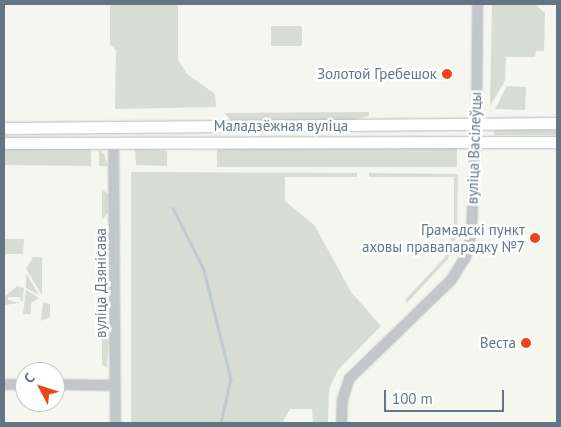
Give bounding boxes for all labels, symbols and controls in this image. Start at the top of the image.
place label: Золотой Гребешок [317,65,437,83]
marker: Золотой Гребешок [441,68,453,80]
street label: вуліца Васілеўцы [463,91,485,205]
street label: Маладзёжная вуліца [214,117,348,135]
place label: Грамадскі пункт аховы правапарадку №7 [361,220,525,255]
street label: вуліца Дзянісава [92,228,110,338]
marker: Грамадскі пункт аховы правапарадку №7 [529,232,541,244]
place label: Веста [480,334,516,352]
marker: Веста [520,337,532,349]
north arrow [15,362,65,412]
text: С [20,369,39,387]
scale bar [386,380,506,412]
text: 100 m [392,389,433,408]

